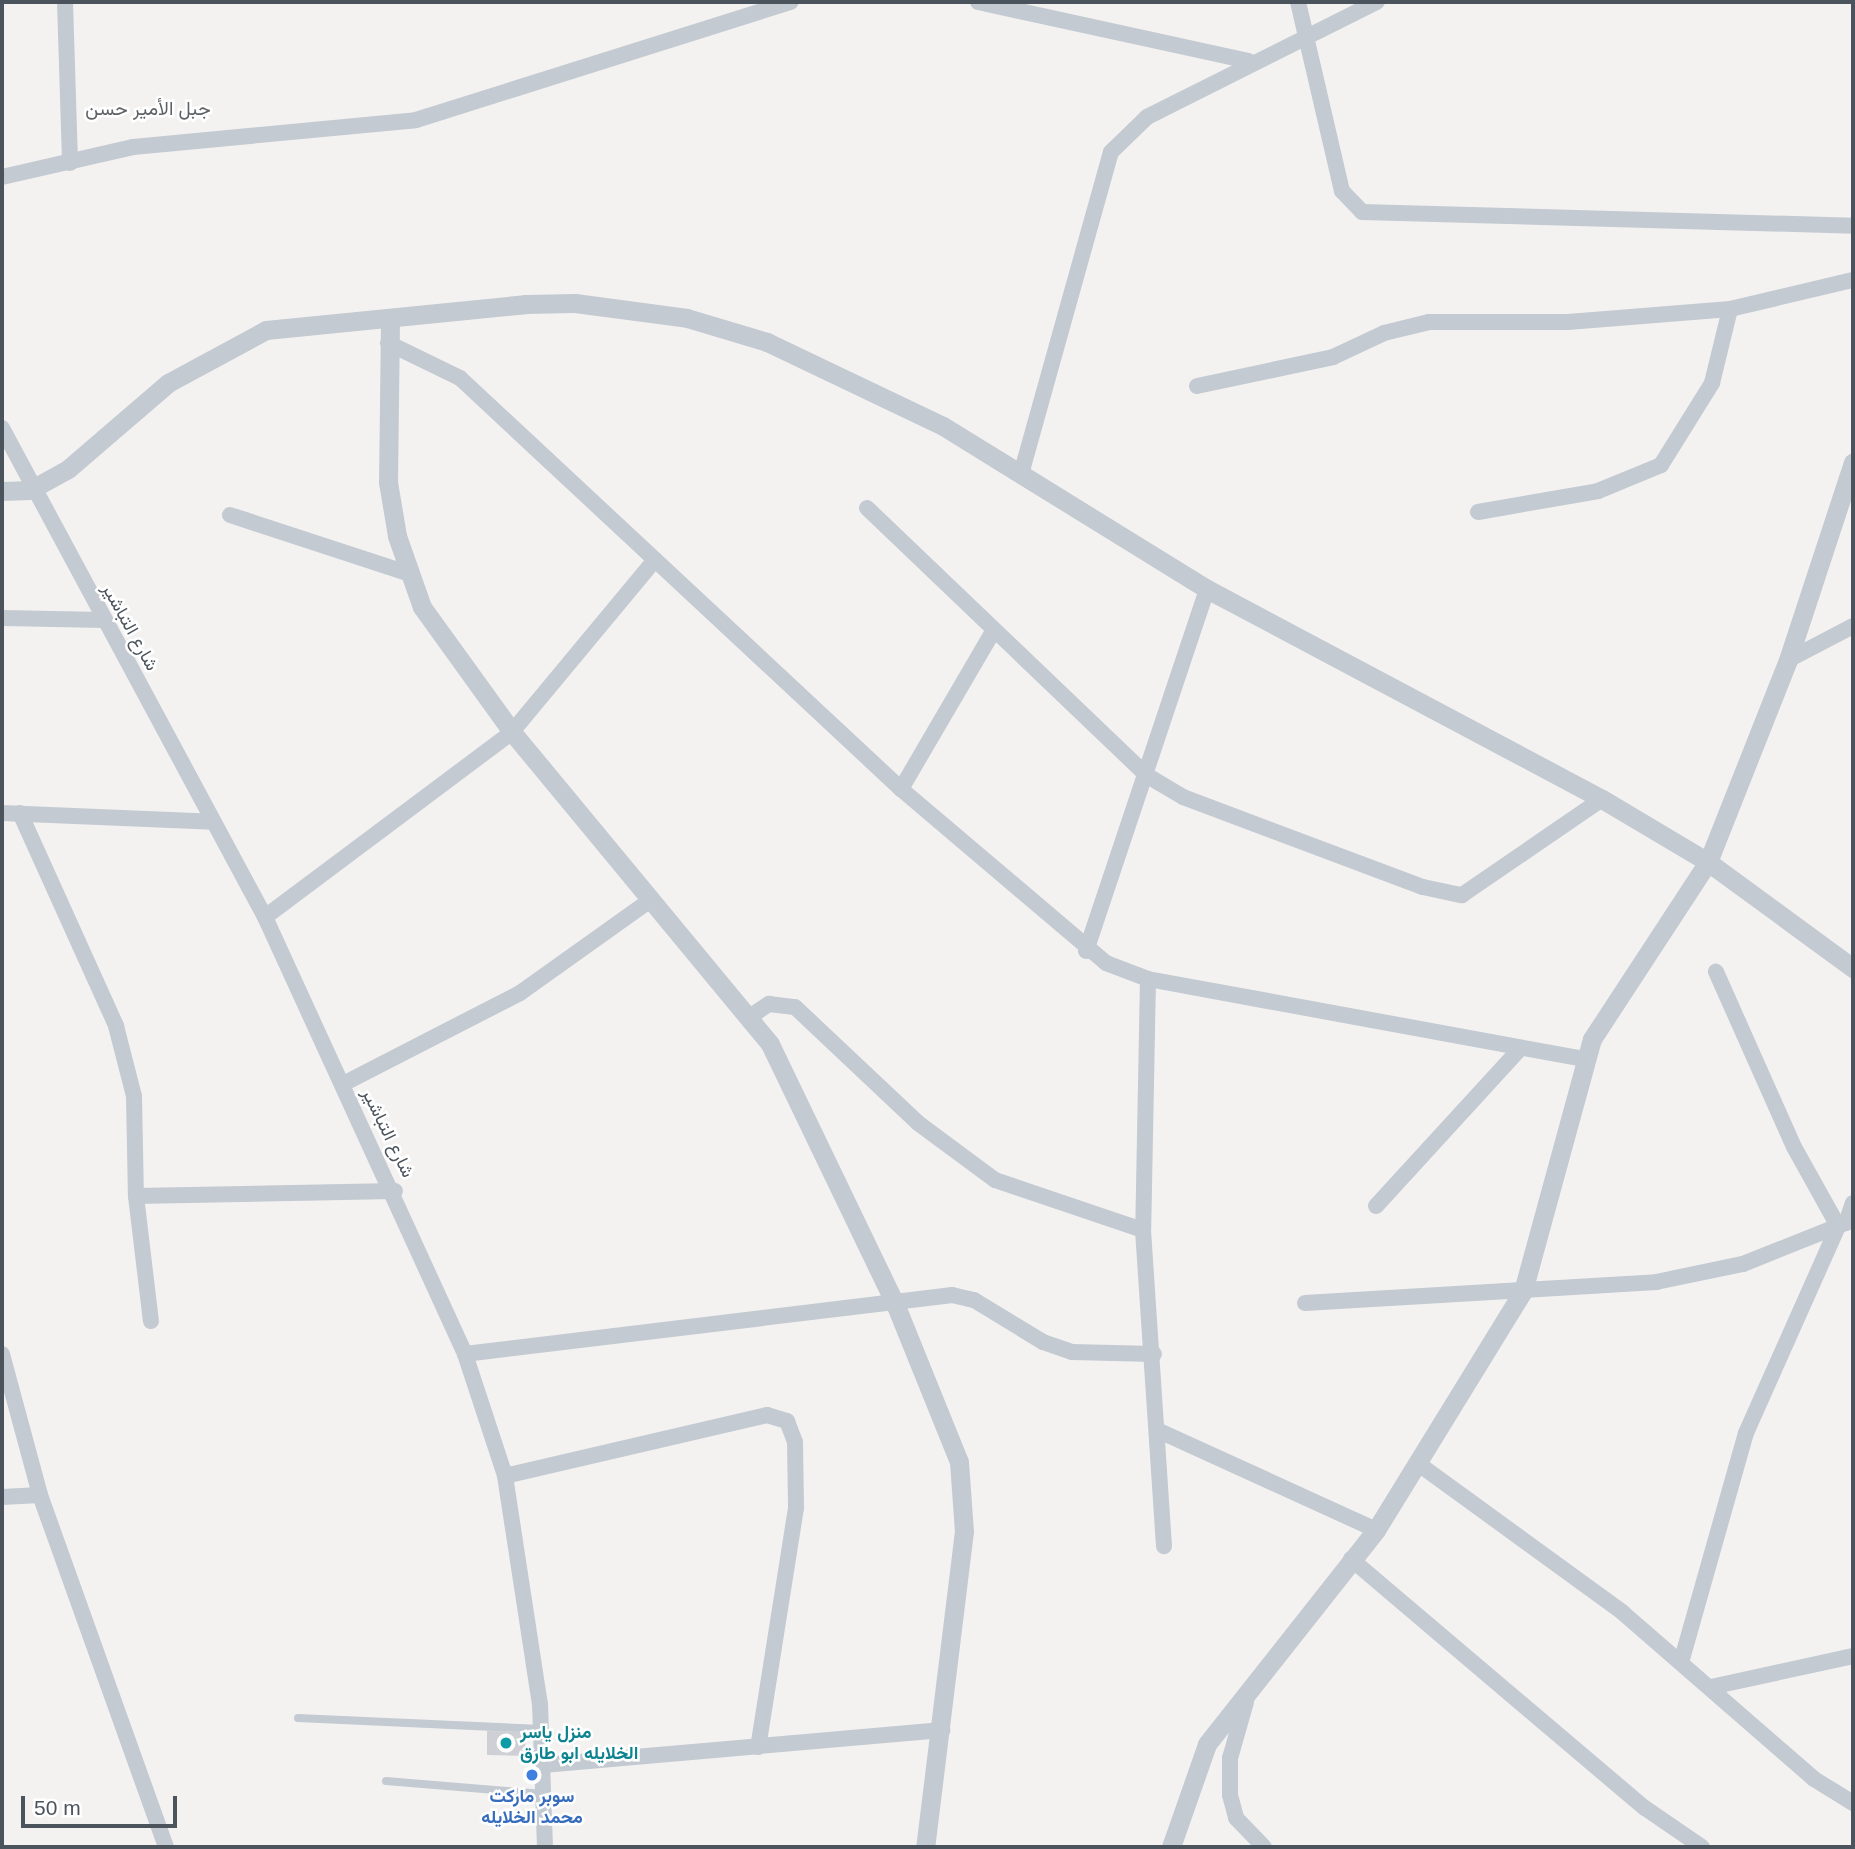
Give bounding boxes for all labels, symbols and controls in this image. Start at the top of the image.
district label: جبل الأمير حسن [85,98,211,120]
street label: شارع التباشير [97,580,163,674]
street label: شارع التباشير [357,1085,419,1181]
place label: منزل ياسر الخلايله ابو طارق [520,1722,638,1764]
marker: منزل ياسر الخلايله ابو طارق [498,1735,514,1751]
marker: سوبر ماركت محمد الخلايله [524,1767,540,1783]
scale bar [24,1783,180,1827]
place label: سوبر ماركت محمد الخلايله [481,1786,583,1828]
text: 50 m [34,1796,81,1819]

